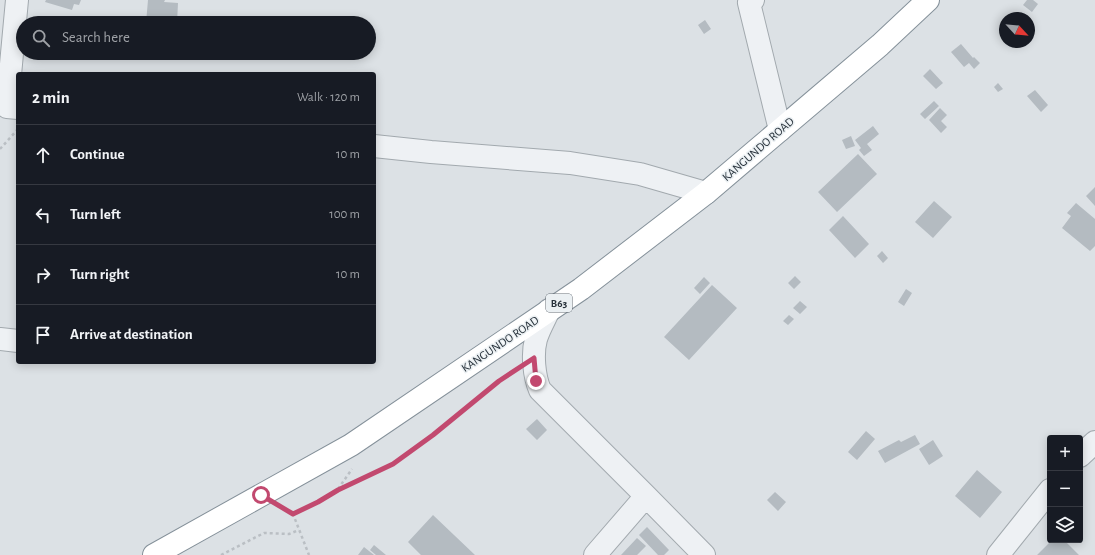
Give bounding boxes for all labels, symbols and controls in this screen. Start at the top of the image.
north arrow [999,12,1035,48]
search box [16,16,376,60]
icon: search [30,27,52,49]
text: Search here [62,30,130,45]
text: 2 min [32,89,70,106]
text: Walk · 120 m [297,91,360,104]
street label: KANGUNDO ROAD [720,115,796,183]
icon: ahead [32,144,54,166]
text: Continue [70,147,125,162]
text: 10 m [336,148,360,161]
icon: left [32,204,54,226]
text: Turn left [70,207,121,222]
text: 100 m [329,208,360,221]
icon: right [32,264,54,286]
text: Turn right [70,267,129,282]
text: 10 m [336,268,360,281]
road number: B63 [546,294,572,312]
street label: KANGUNDO ROAD [459,314,541,374]
icon: arrive [32,324,54,346]
text: Arrive at destination [70,327,193,342]
route end [527,372,545,390]
map controls [1047,435,1083,543]
button: + [1047,435,1083,471]
button: − [1047,471,1083,507]
route start [252,486,270,504]
button: layers [1047,507,1083,543]

